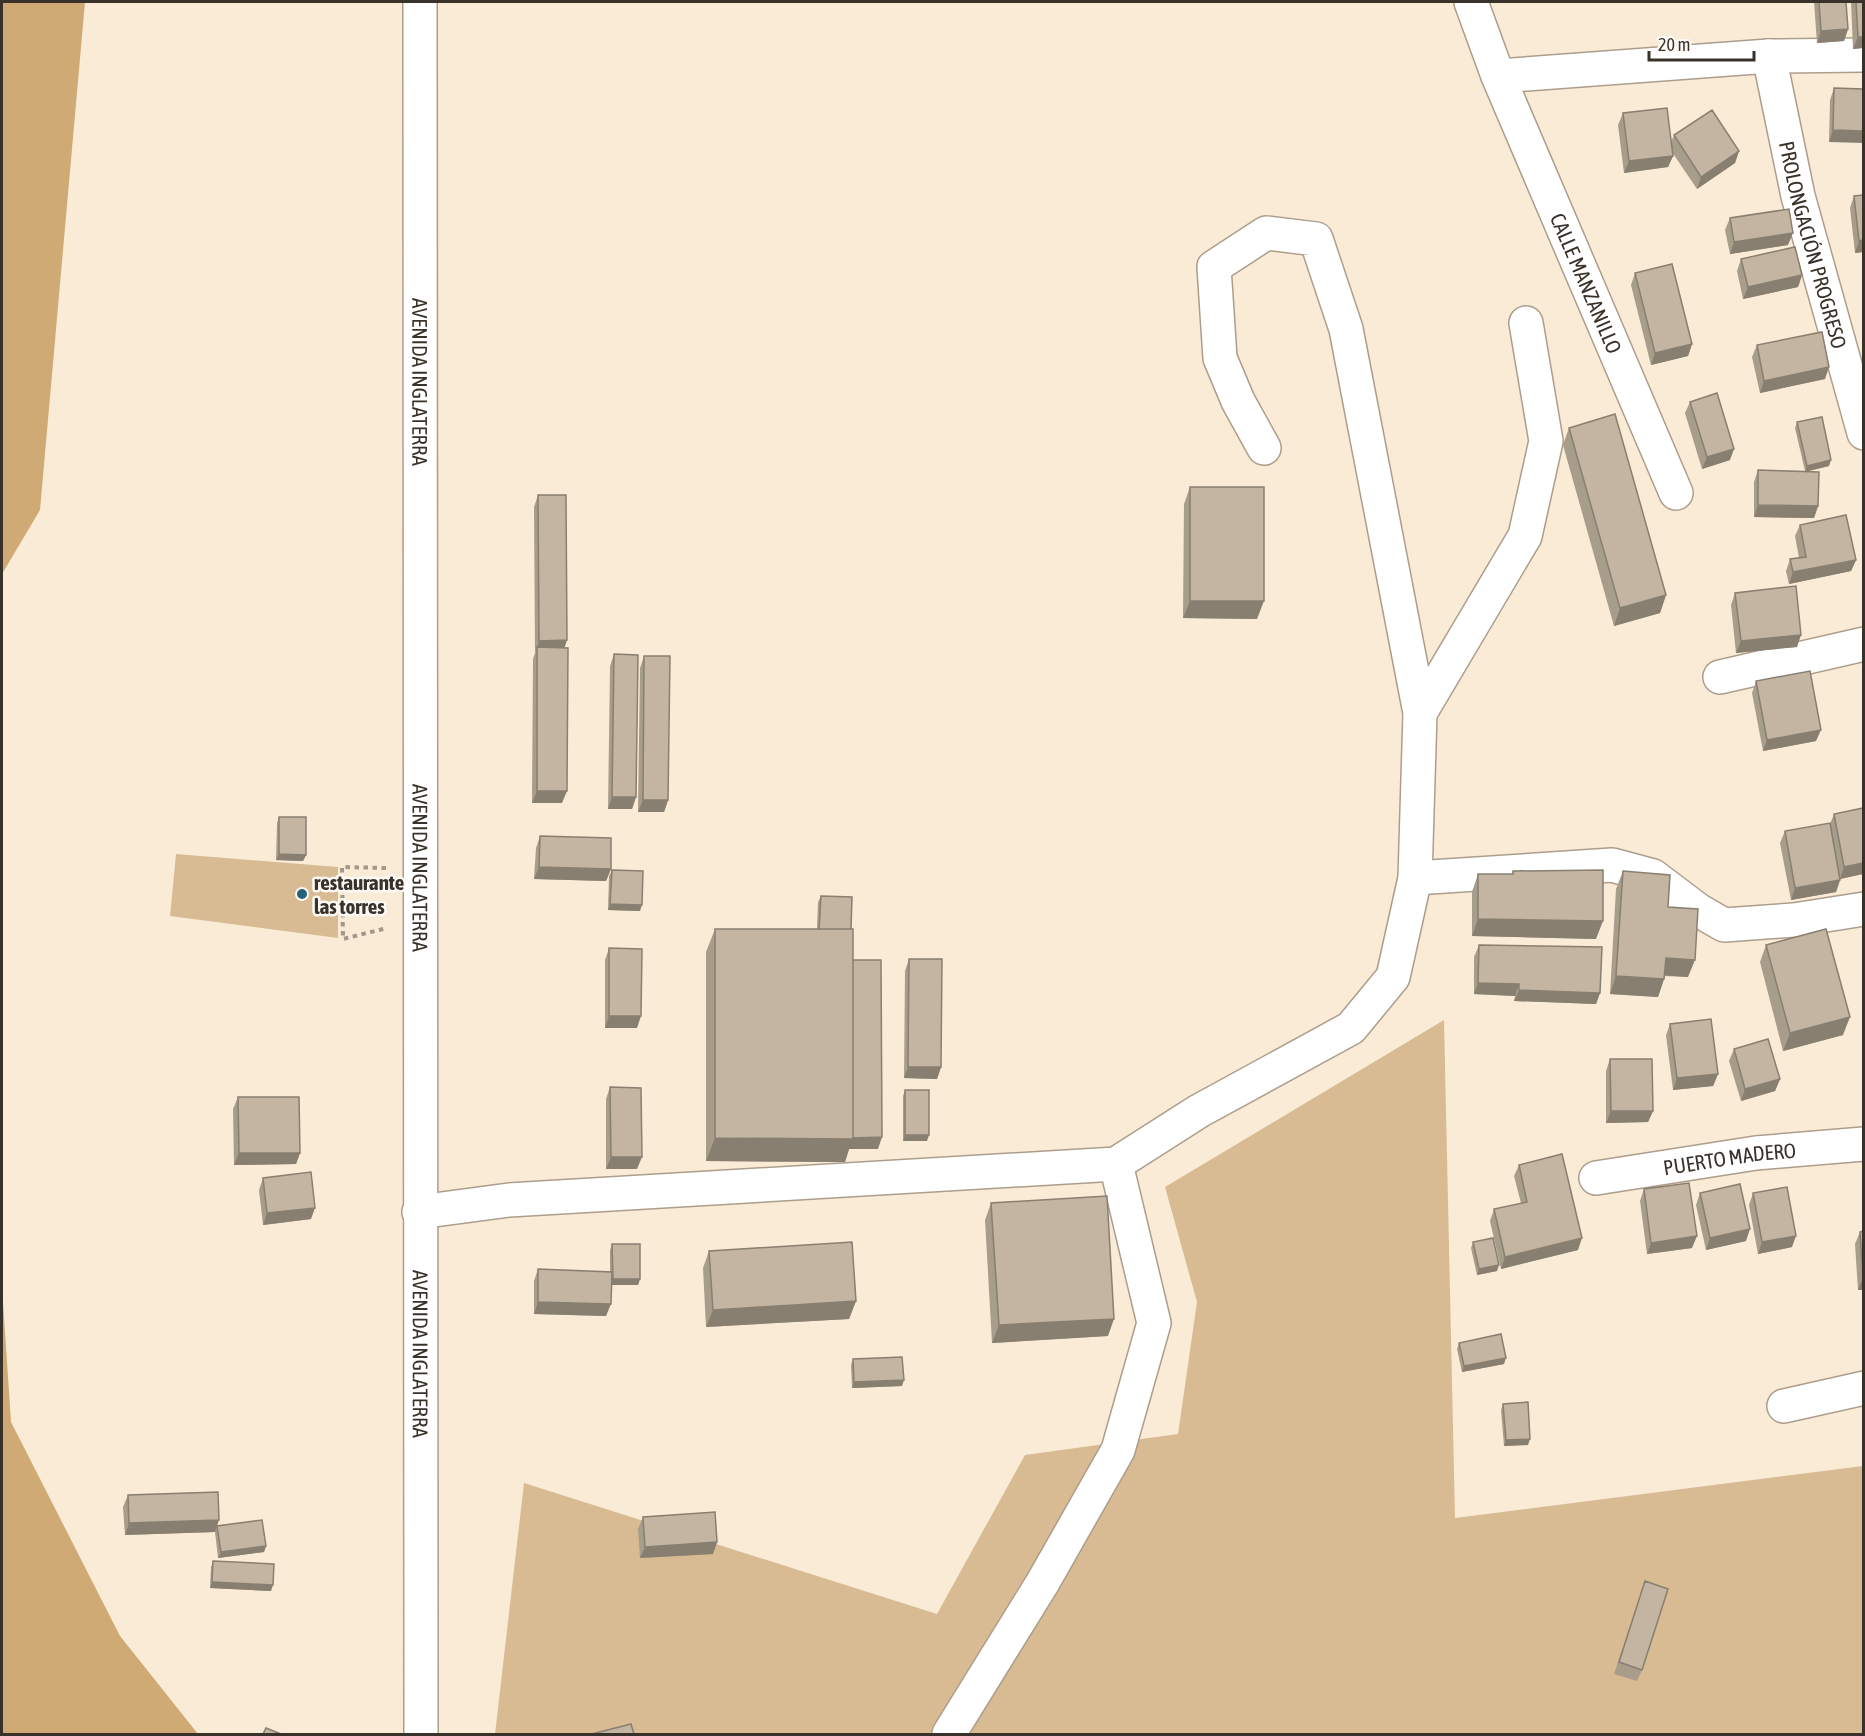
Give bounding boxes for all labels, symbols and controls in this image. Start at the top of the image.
scale bar [1649,24,1754,62]
text: 20 m [1658,34,1690,55]
street label: PROLONGACIÓN PROGRESO [1775,139,1852,351]
street label: CALLE MANZANILLO [1546,209,1627,357]
street label: AVENIDA INGLATERRA [408,298,432,467]
street label: AVENIDA INGLATERRA [408,784,433,953]
place label: restaurante las torres [314,870,404,918]
marker: restaurante las torres [295,887,309,901]
street label: PUERTO MADERO [1661,1138,1797,1179]
street label: AVENIDA INGLATERRA [409,1270,433,1439]

